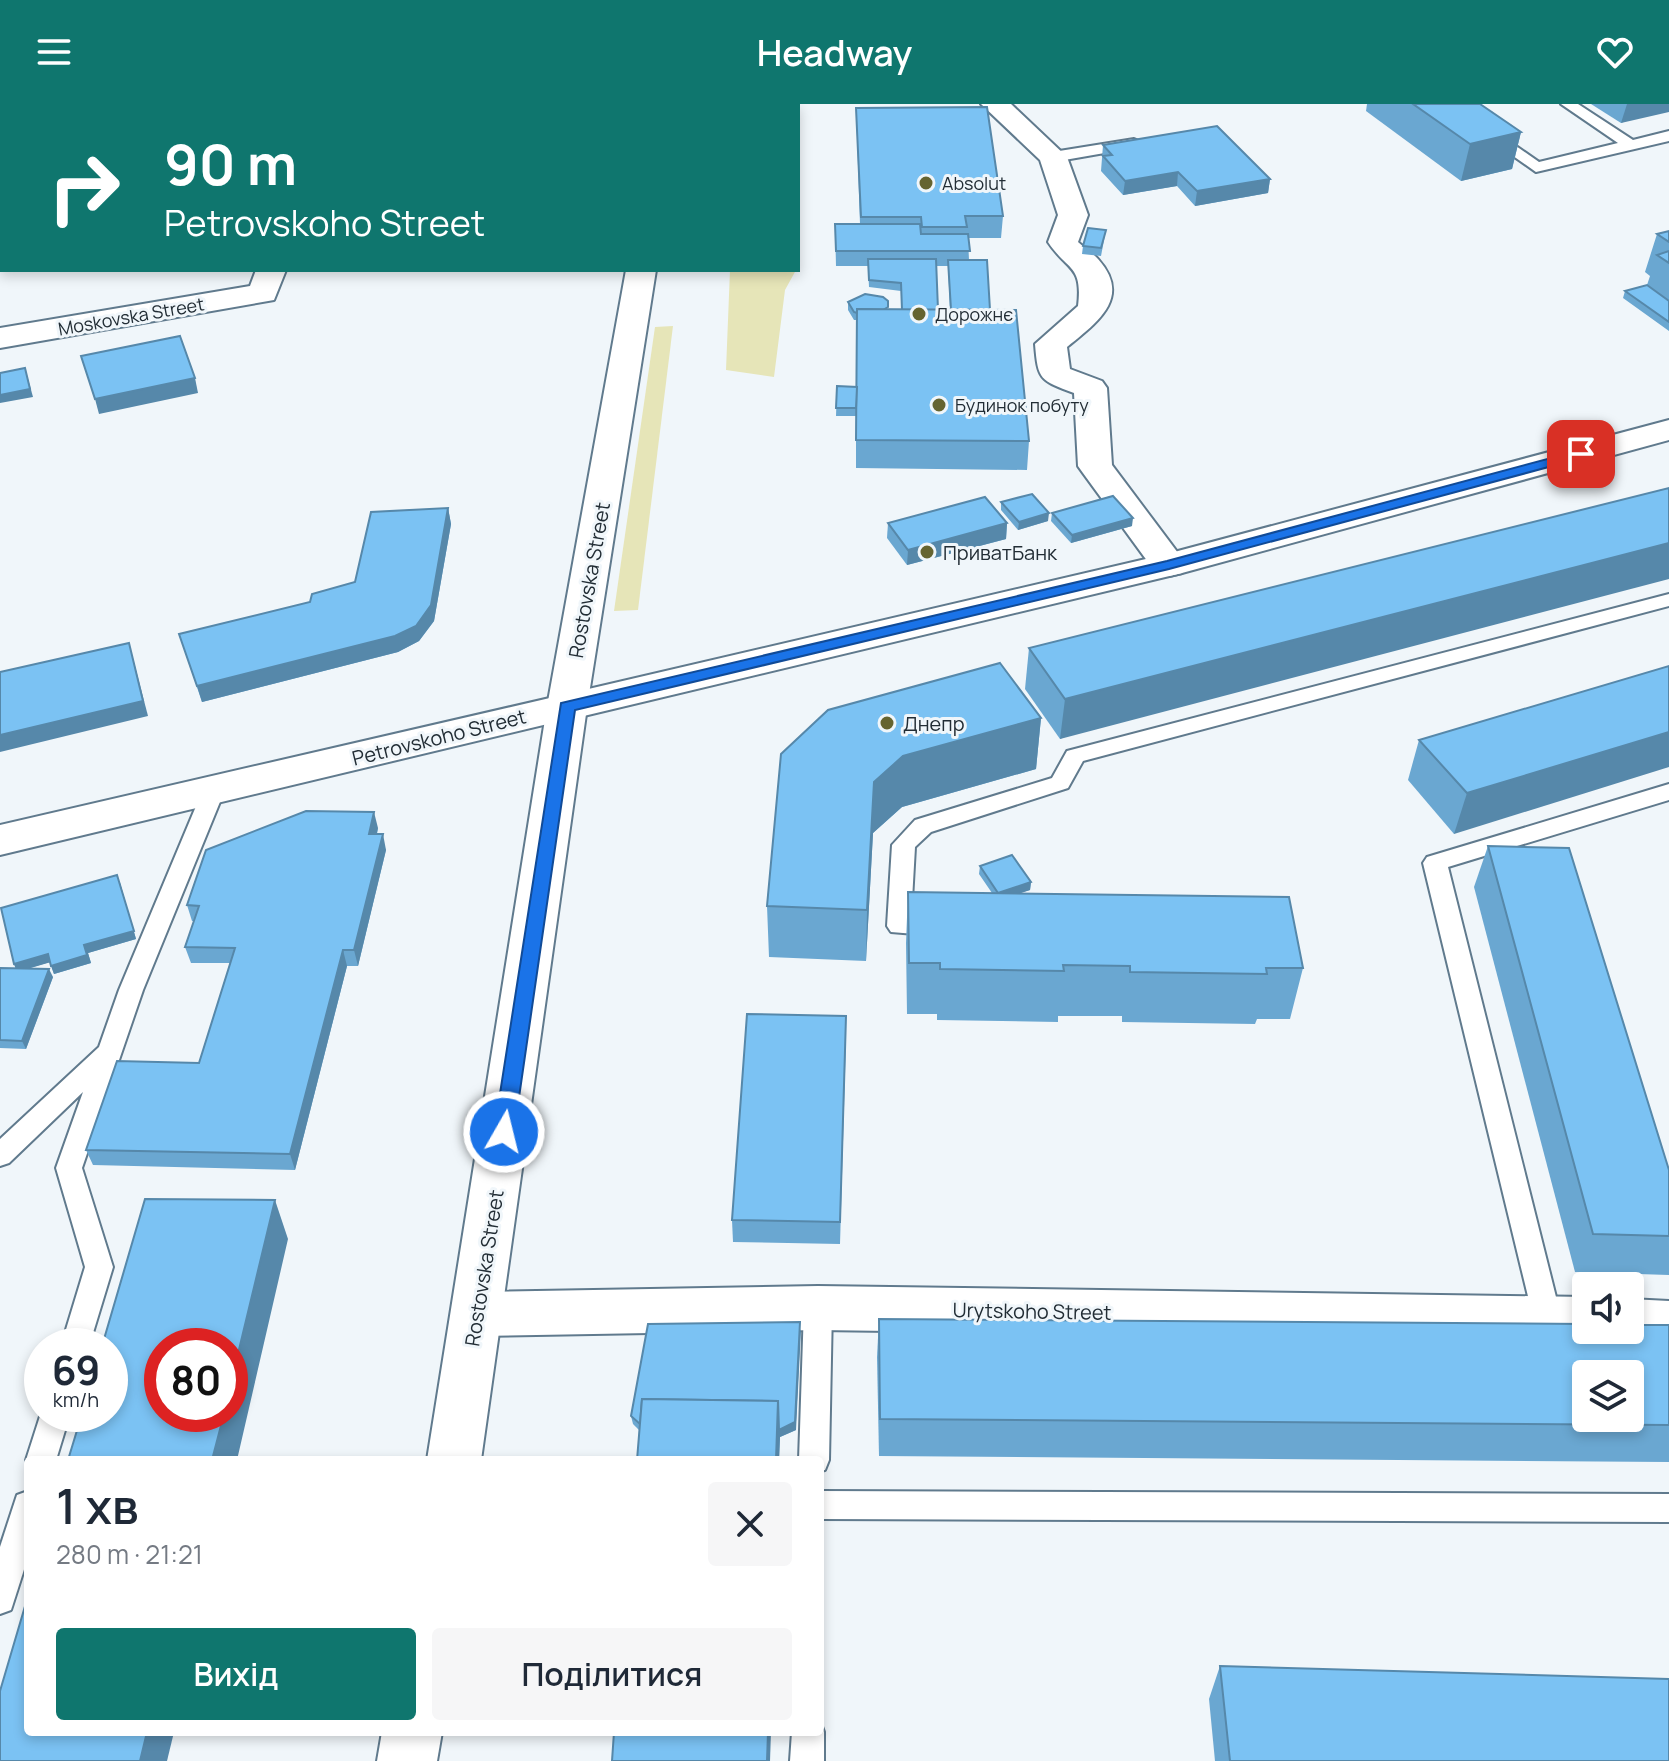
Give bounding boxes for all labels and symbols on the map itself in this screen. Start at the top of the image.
place label: Absolut [942,171,1006,195]
marker: Absolut [917,174,935,192]
street label: Moskovska Street [56,291,206,341]
place label: Дорожнє [935,302,1013,326]
marker: Дорожнє [910,305,928,323]
place label: Будинок побуту [955,393,1089,417]
marker: Будинок побуту [930,396,948,414]
pin [1547,420,1615,488]
street label: Rostovska Street [562,500,616,660]
place label: ПриватБанк [943,539,1058,566]
marker: ПриватБанк [918,543,936,561]
street label: Petrovskoho Street [349,702,529,772]
place label: Днепр [903,710,965,737]
marker: Днепр [878,714,896,732]
position arrow [462,1090,546,1174]
street label: Rostovska Street [458,1188,510,1348]
street label: Urytskoho Street [952,1296,1112,1326]
speed limit sign: 80 [144,1328,248,1432]

